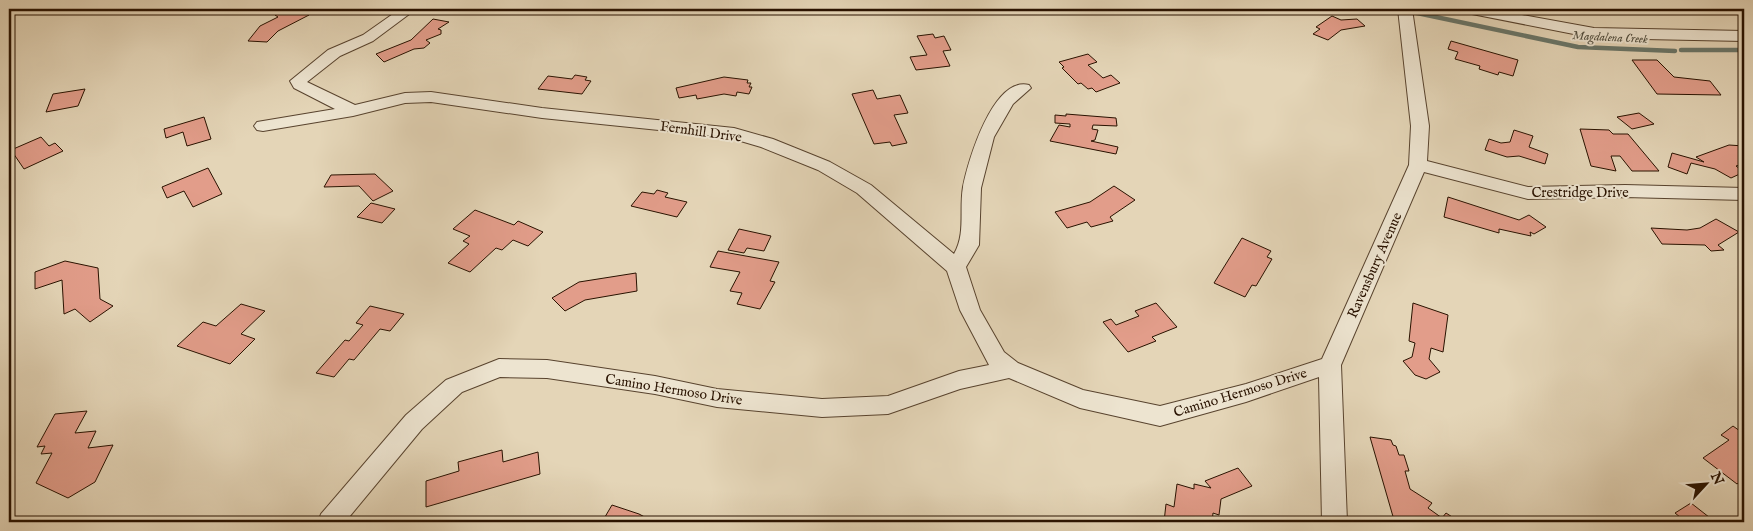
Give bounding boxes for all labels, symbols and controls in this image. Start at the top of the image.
water label: Magdalena Creek [1572,28,1648,48]
street label: Fernhill Drive [659,117,743,147]
street label: Crestridge Drive [1531,184,1629,202]
street label: Ravensbury Avenue [1344,209,1407,321]
street label: Camino Hermoso Drive [1171,364,1310,422]
street label: Camino Hermoso Drive [604,370,744,410]
north arrow [1680,458,1730,508]
text: N [1706,468,1728,488]

